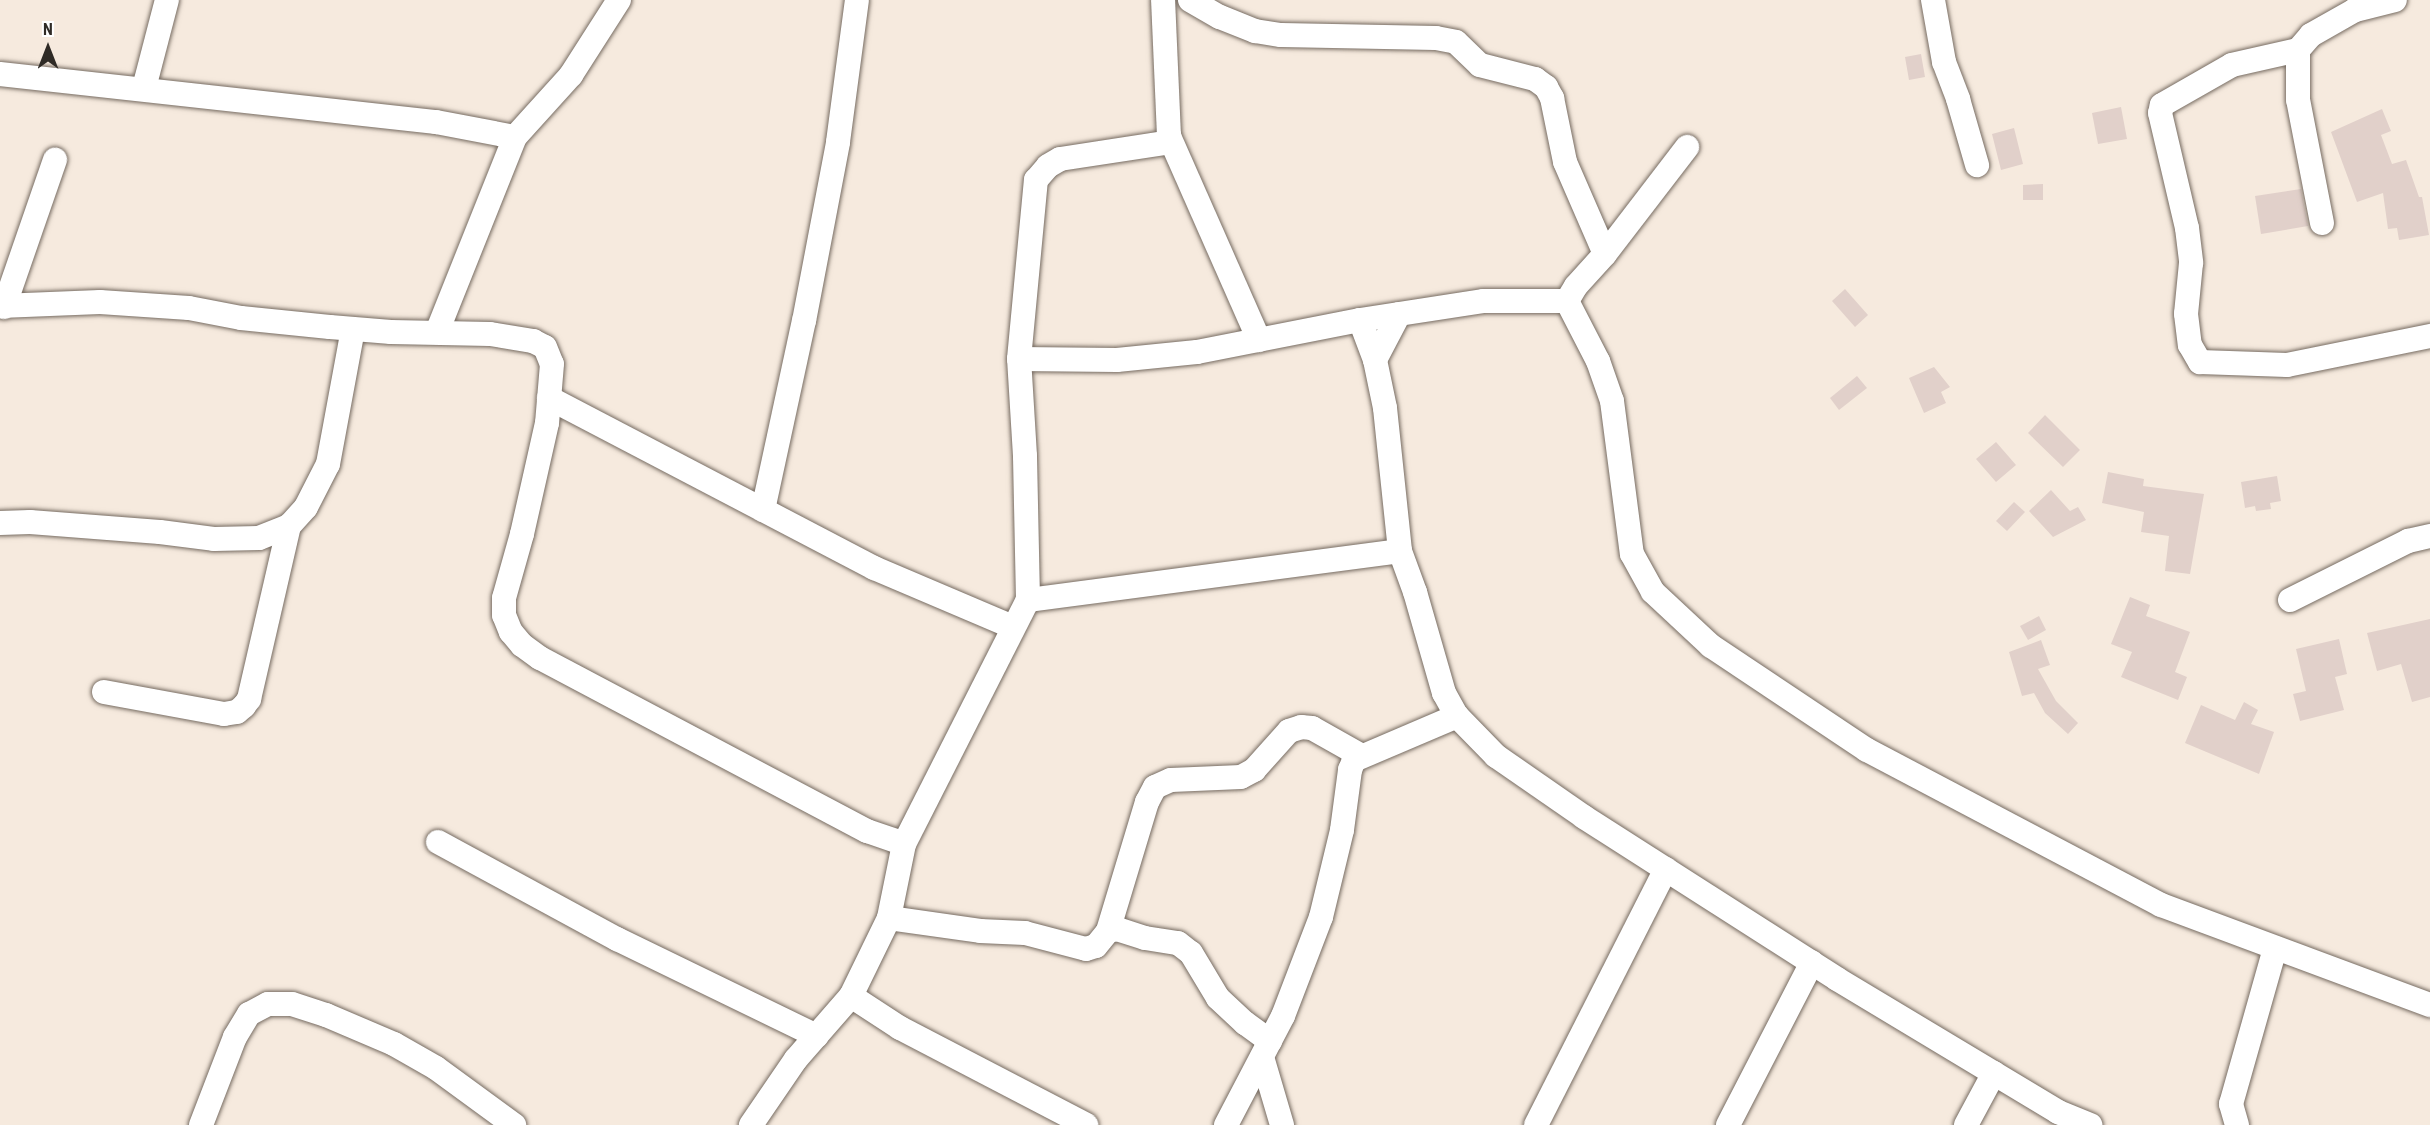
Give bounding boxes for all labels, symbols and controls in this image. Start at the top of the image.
north arrow [18,18,78,78]
text: N [43,20,53,39]

